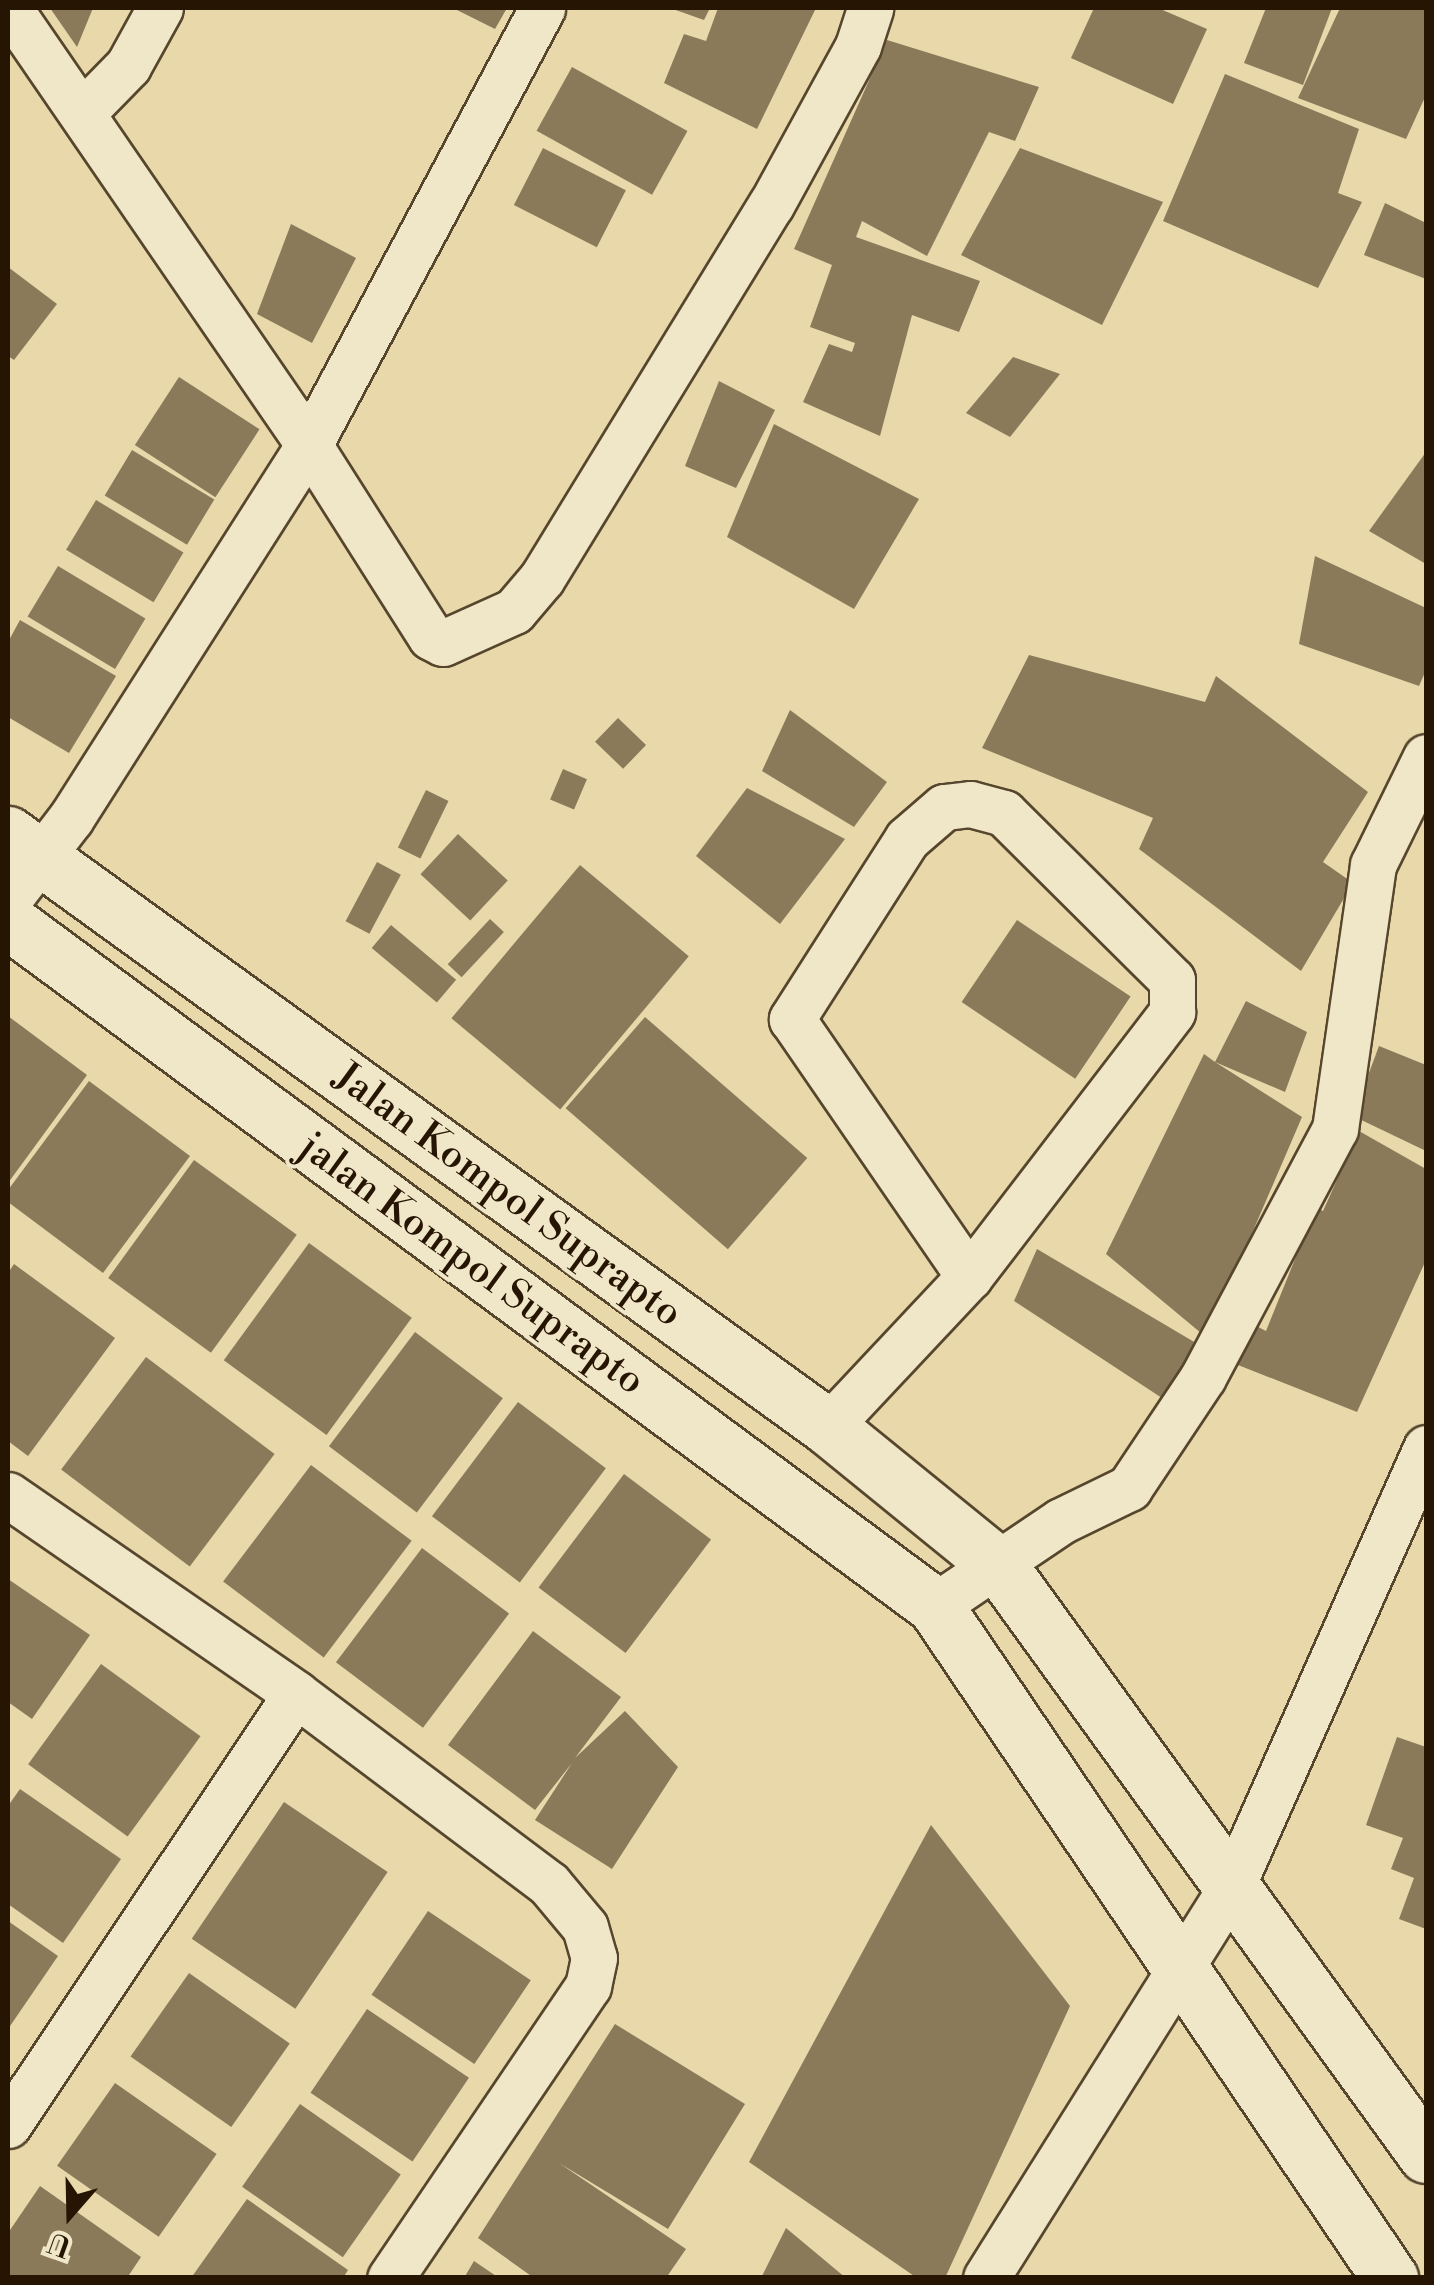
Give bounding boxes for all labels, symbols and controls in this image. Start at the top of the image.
street label: Jalan Kompol Suprapto [325,1053,691,1337]
street label: jalan Kompol Suprapto [290,1123,654,1405]
north arrow [20,2165,120,2265]
text: U [43,2224,76,2264]

